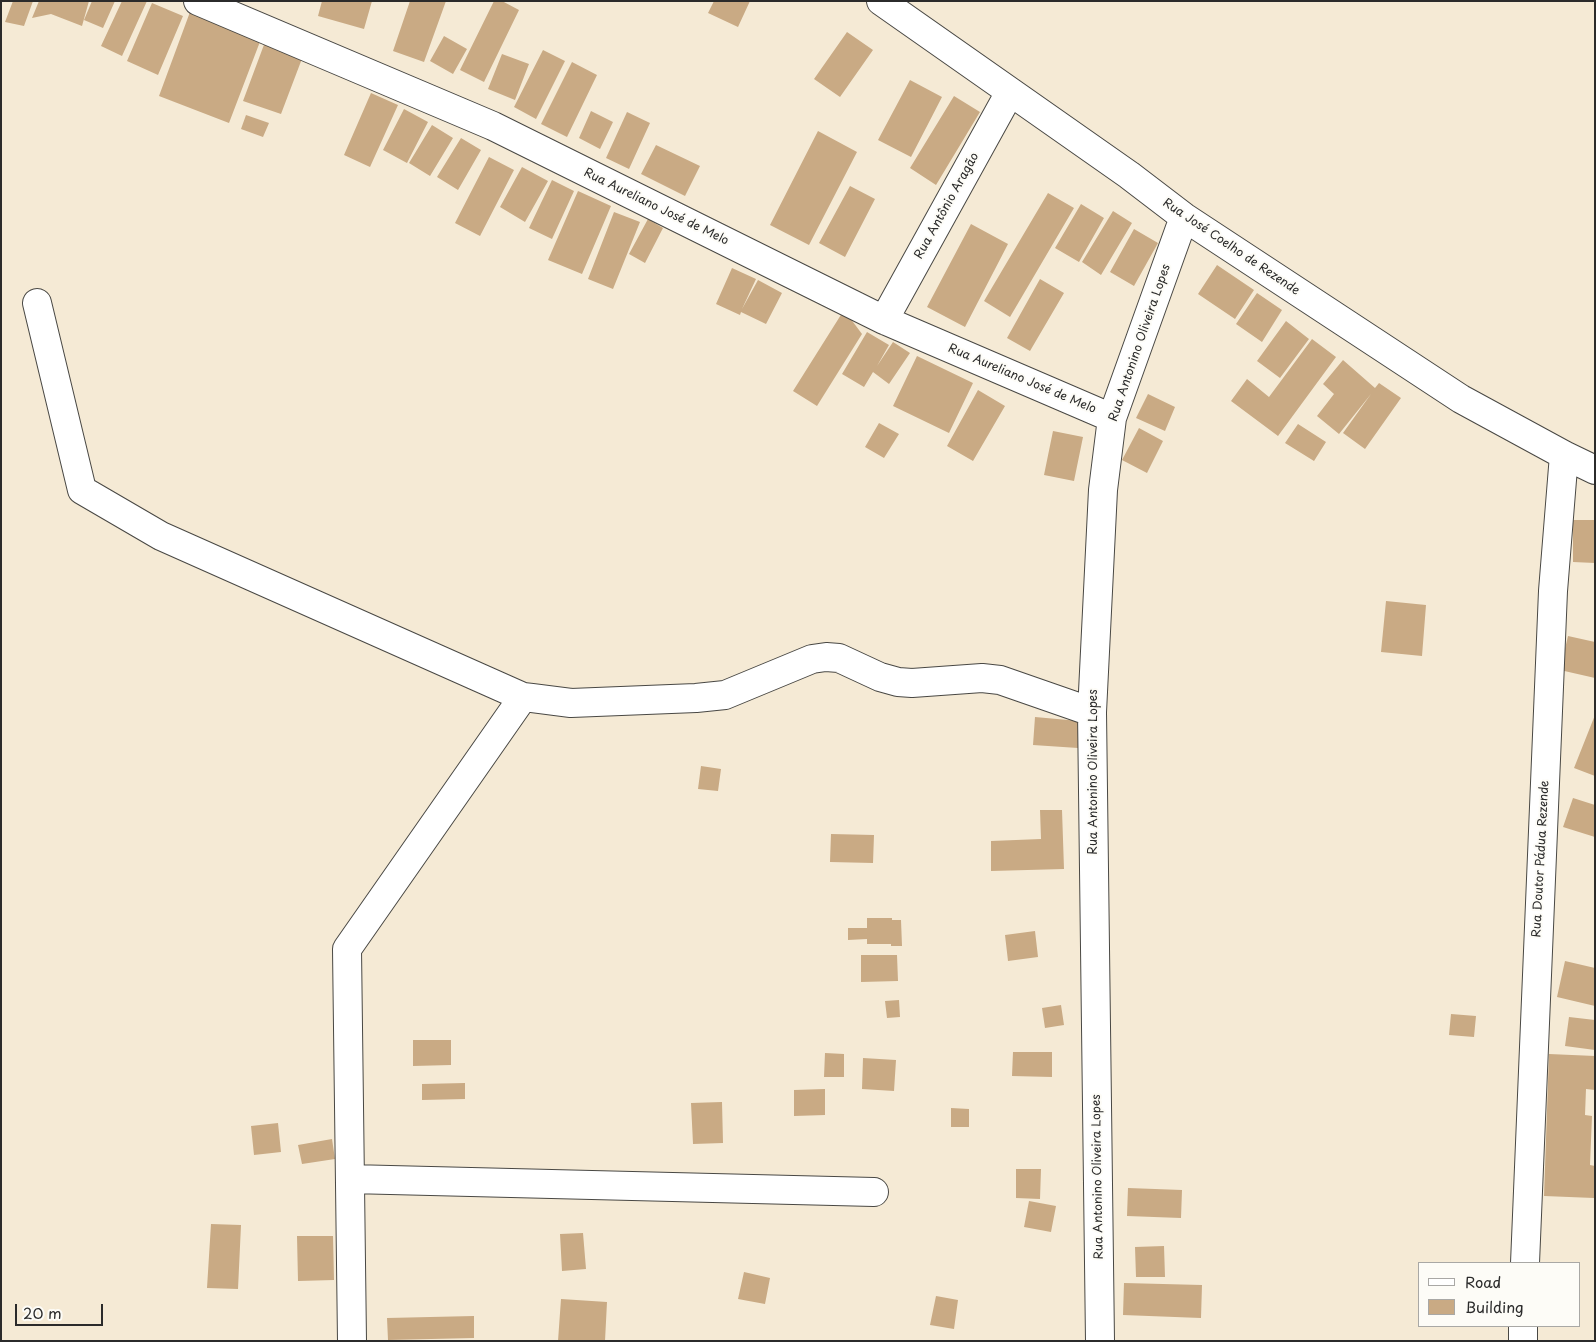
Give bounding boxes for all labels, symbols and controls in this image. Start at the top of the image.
street label: Rua Antônio Aragão [912,150,982,262]
street label: Rua Aureliano José de Melo [581,166,731,248]
street label: Rua José Coelho de Rezende [1160,196,1302,298]
street label: Rua Antonino Oliveira Lopes [1106,263,1174,423]
street label: Rua Aureliano José de Melo [946,341,1098,417]
street label: Rua Antonino Oliveira Lopes [1087,689,1101,855]
street label: Rua Doutor Pádua Rezende [1530,780,1552,938]
street label: Rua Antonino Oliveira Lopes [1089,1094,1107,1260]
legend [1418,1262,1581,1327]
text: Road [1465,1270,1501,1293]
scale bar [18,1294,105,1326]
text: Building [1465,1295,1524,1318]
text: 20 m [23,1301,62,1324]

